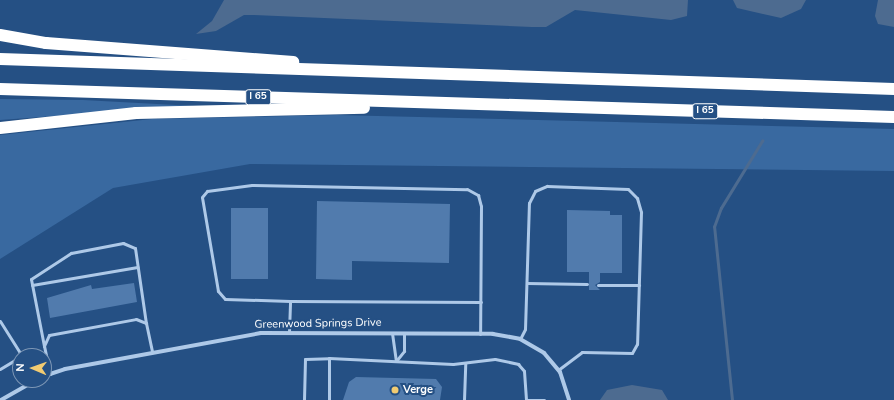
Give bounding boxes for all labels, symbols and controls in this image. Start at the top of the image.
road number: I 65 [245,89,271,105]
road number: I 65 [692,103,718,119]
street label: Greenwood Springs Drive [254,316,382,332]
north arrow [12,348,52,388]
text: N [13,363,28,372]
place label: Verge [403,383,433,397]
marker: Verge [390,385,400,395]

